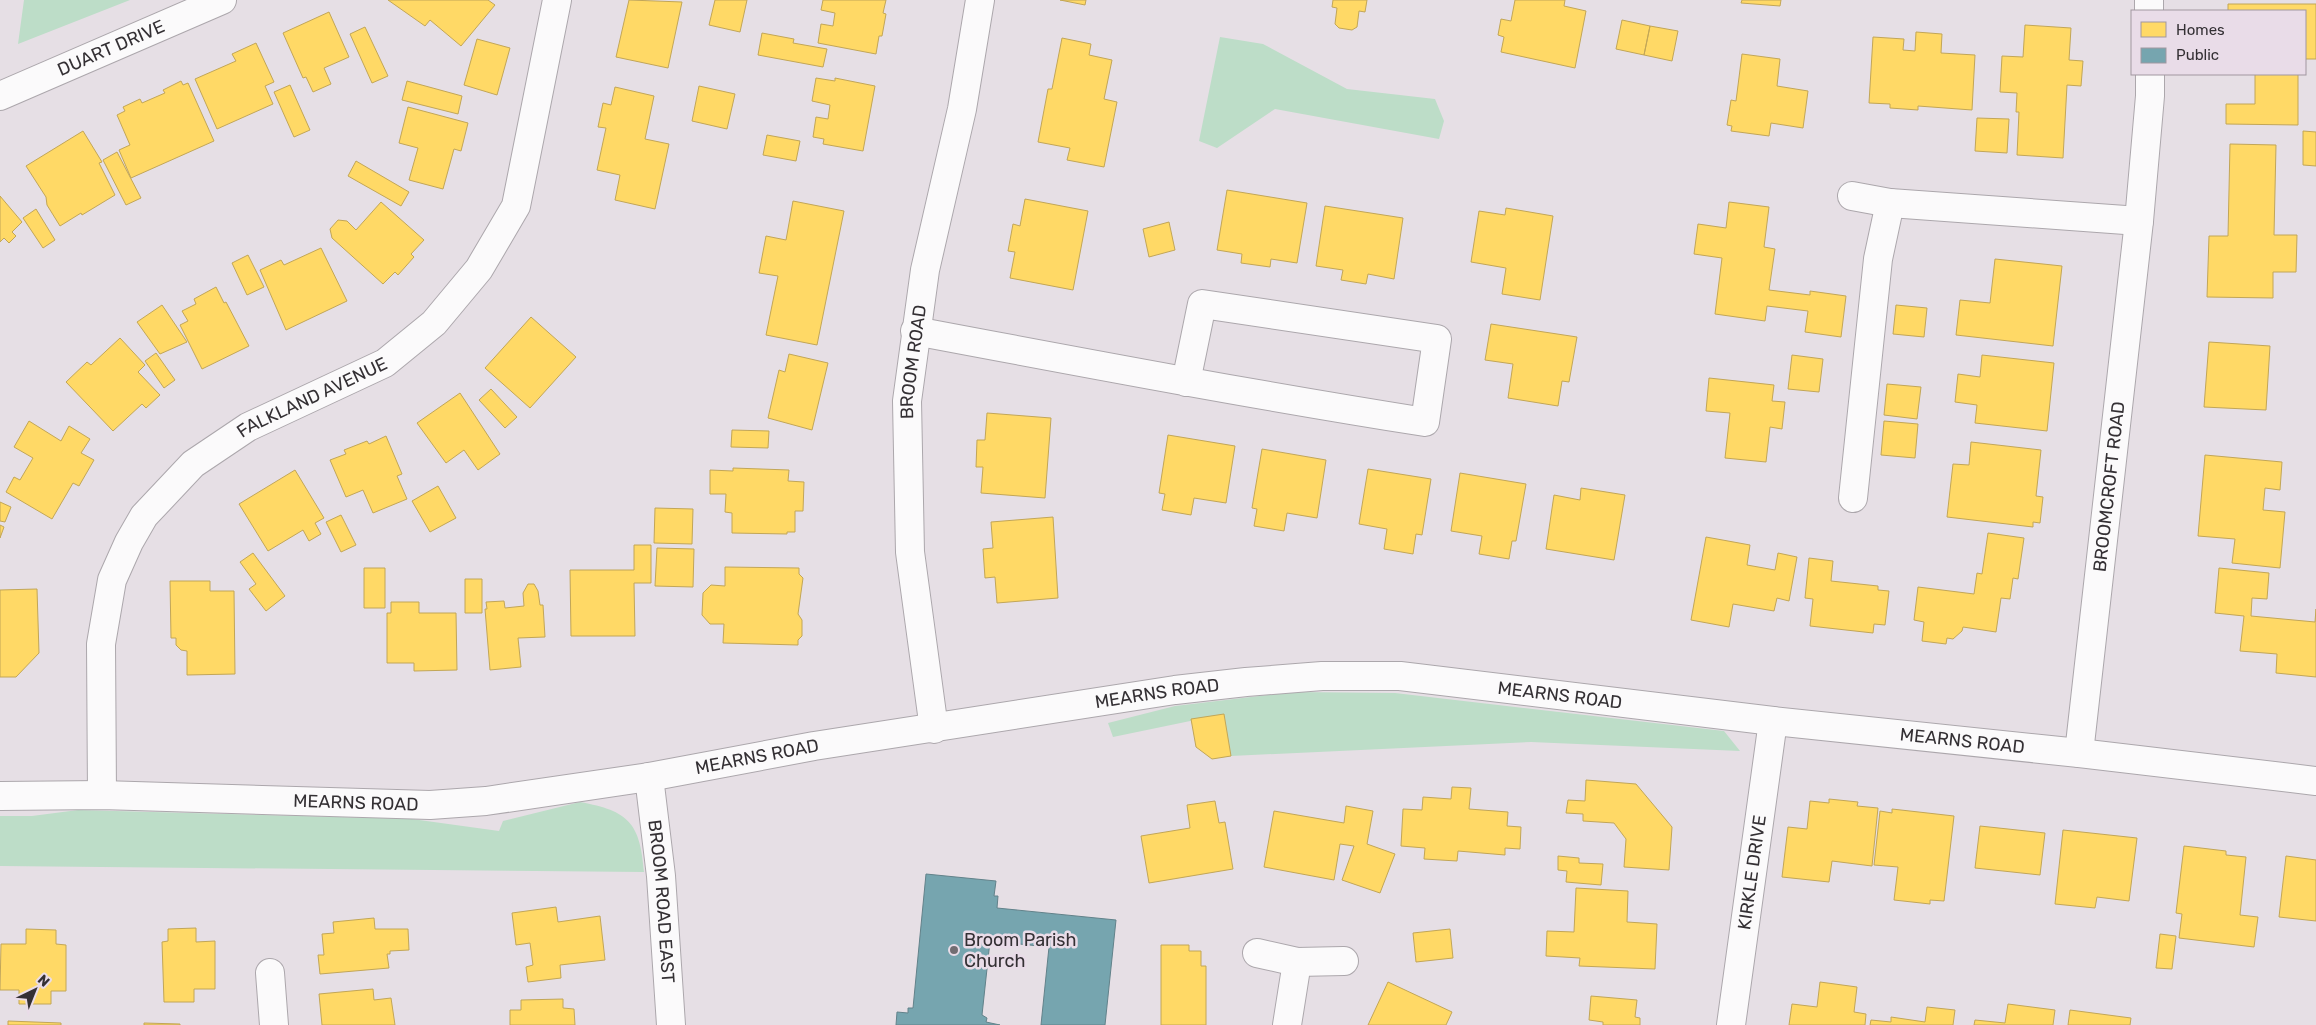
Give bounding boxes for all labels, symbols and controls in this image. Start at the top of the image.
legend [2131,10,2306,75]
street label: DUART DRIVE [54,15,168,81]
text: Homes [2176,21,2225,39]
text: Public [2176,46,2219,64]
street label: BROOM ROAD [896,303,931,419]
street label: FALKLAND AVENUE [233,352,391,442]
street label: BROOMCROFT ROAD [2088,400,2130,573]
street label: MEARNS ROAD [1093,674,1220,713]
street label: MEARNS ROAD [1496,677,1623,714]
street label: MEARNS ROAD [1899,723,2026,758]
street label: MEARNS ROAD [693,734,821,779]
street label: MEARNS ROAD [293,790,419,816]
street label: KIRKLE DRIVE [1733,814,1771,931]
street label: BROOM ROAD EAST [643,818,679,984]
place label: Broom Parish Church [964,929,1076,972]
marker: Broom Parish Church [948,944,960,956]
north arrow [10,965,60,1015]
text: N [34,971,53,991]

